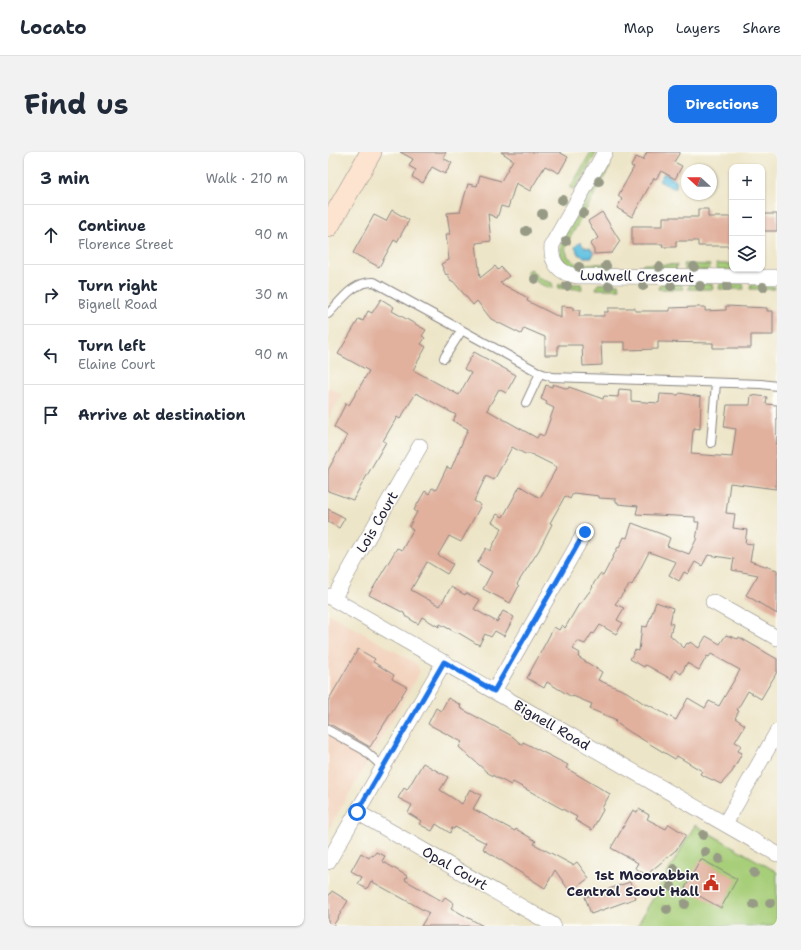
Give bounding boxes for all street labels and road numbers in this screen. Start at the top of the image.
street label: Ludwell Crescent [580,266,694,286]
street label: Lois Court [352,488,402,556]
street label: Bignell Road [511,696,594,754]
street label: Opal Court [419,842,491,894]

